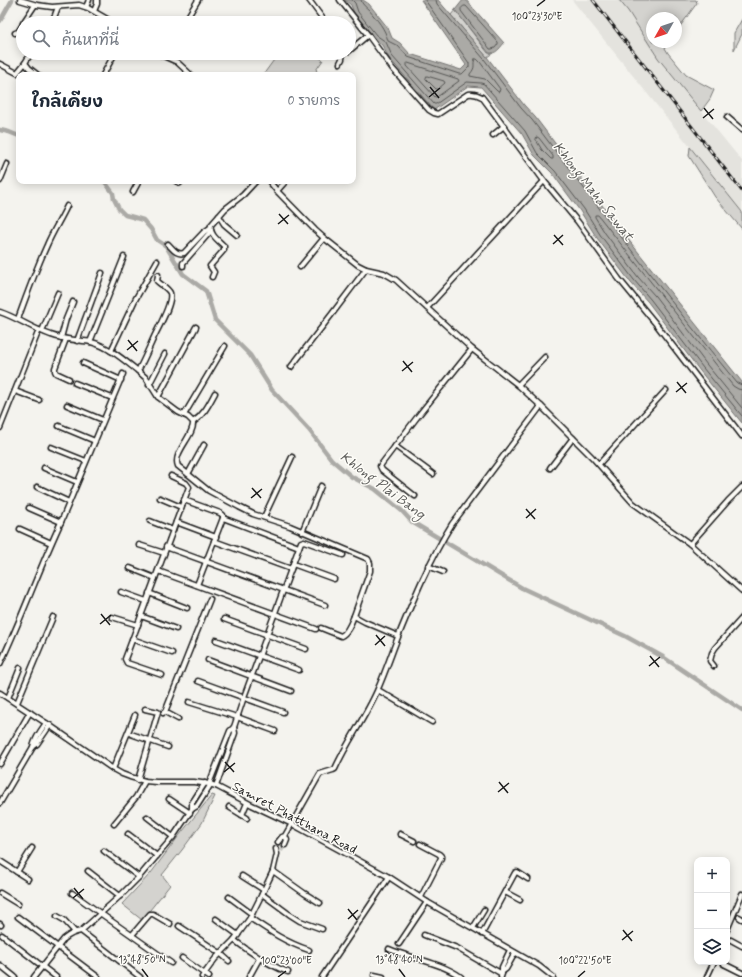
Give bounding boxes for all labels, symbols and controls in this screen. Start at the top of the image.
text: 100°23'30"E [512,10,562,24]
north arrow [646,12,682,48]
search box [16,16,356,60]
icon: search [30,27,52,49]
text: ค้นหาที่นี่ [62,31,119,51]
text: ใกล้เคียง [32,91,103,113]
text: 0 รายการ [288,93,340,110]
water label: Khlong Maha Sawat [547,138,638,247]
water label: Khlong Plai Bang [335,448,429,526]
street label: Samret Phatthana Road [229,778,360,858]
map controls [694,857,730,965]
button: + [694,857,730,893]
button: − [694,893,730,929]
button: layers [694,929,730,965]
text: 13°48'50"N [118,953,166,967]
text: 13°48'40"N [375,953,423,967]
text: 100°23'00"E [260,954,312,968]
text: 100°22'50"E [558,954,612,968]

